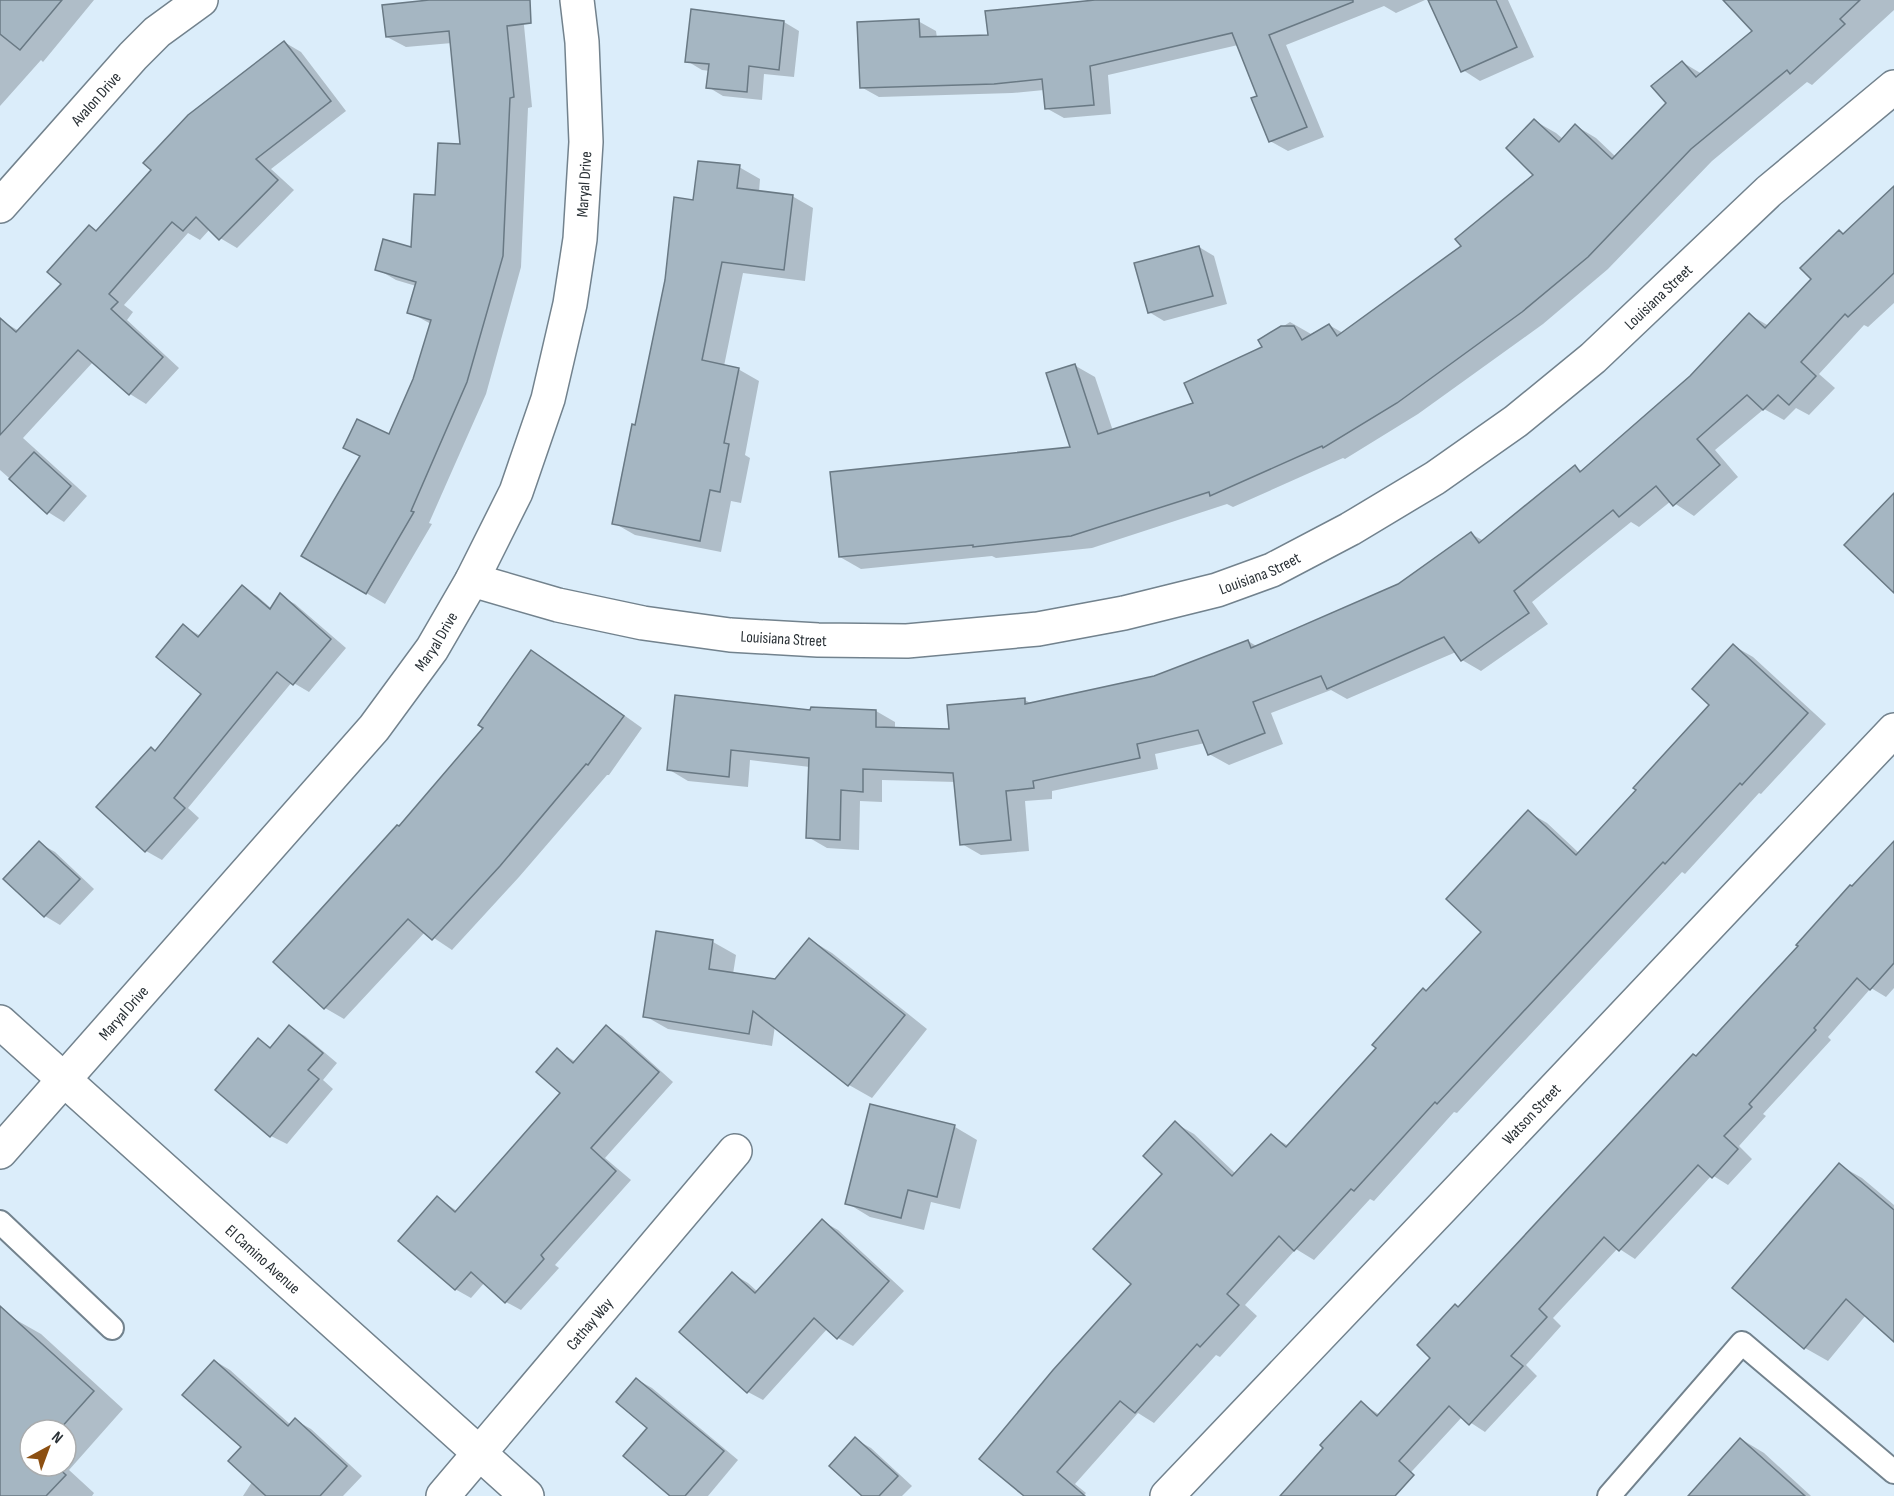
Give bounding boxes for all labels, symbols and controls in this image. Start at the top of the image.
street label: Avalon Drive [67,68,126,131]
street label: Maryal Drive [573,151,596,218]
street label: Louisiana Street [1621,261,1697,334]
street label: Louisiana Street [1217,549,1304,599]
street label: Maryal Drive [411,609,462,675]
street label: Louisiana Street [740,628,827,651]
street label: Maryal Drive [95,982,153,1045]
street label: Watson Street [1499,1080,1565,1149]
street label: El Camino Avenue [221,1221,304,1298]
street label: Cathay Way [563,1294,618,1354]
north arrow [18,1418,78,1478]
text: N [47,1428,66,1448]

